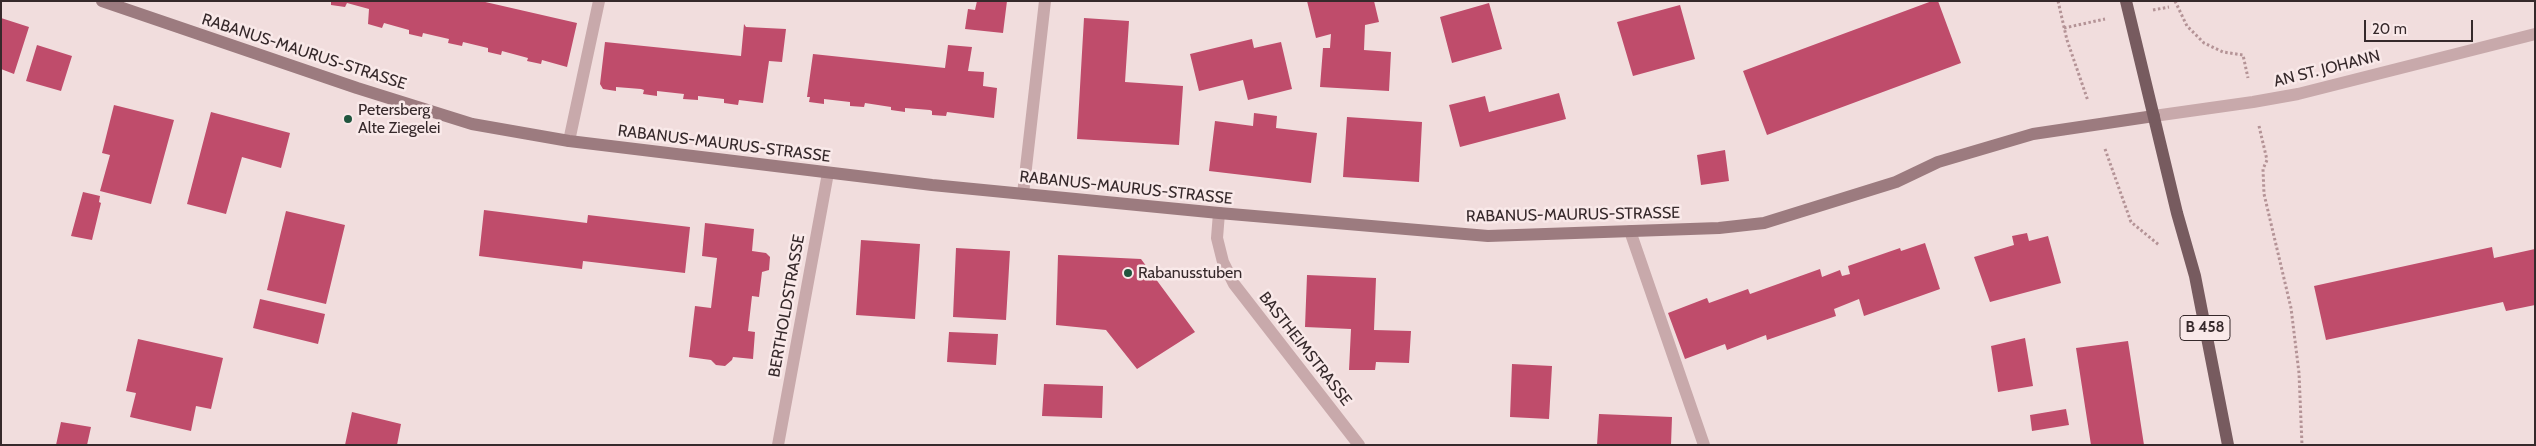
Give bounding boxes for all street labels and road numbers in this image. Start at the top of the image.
street label: RABANUS-MAURUS-STRASSE [199,10,409,94]
street label: AN ST. JOHANN [2272,47,2382,91]
street label: RABANUS-MAURUS-STRASSE [617,121,831,167]
street label: RABANUS-MAURUS-STRASSE [1019,167,1233,209]
street label: RABANUS-MAURUS-STRASSE [1466,204,1680,226]
street label: BERTHOLDSTRASSE [765,233,809,379]
street label: BASTHEIMSTRASSE [1255,288,1355,410]
road number: B 458 [2180,316,2230,340]

